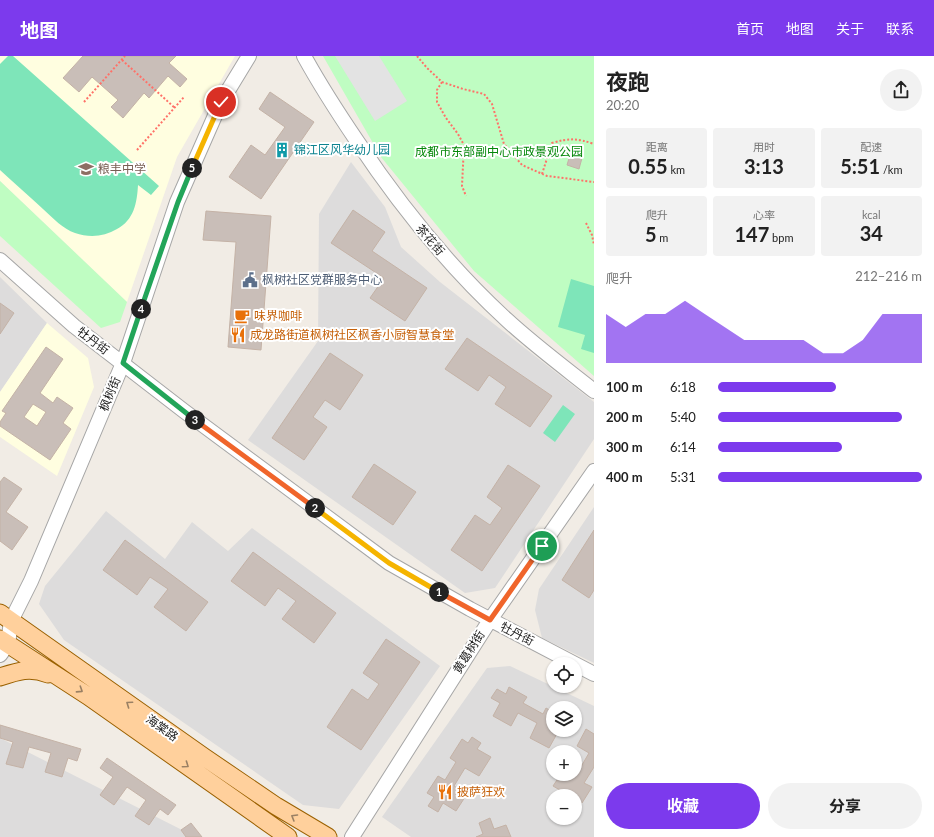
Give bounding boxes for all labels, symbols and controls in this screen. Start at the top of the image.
text: 地图 [20,18,58,41]
text: 首页 [736,20,764,37]
text: 地图 [786,20,814,37]
text: 关于 [836,20,864,37]
text: 联系 [886,20,914,37]
text: 夜跑 [606,68,650,95]
button: share [880,69,922,111]
pin [204,85,238,119]
icon: check [210,91,232,113]
text: 20:20 [606,97,639,113]
text: 距离 [646,140,668,153]
text: 用时 [753,140,775,153]
text: 配速 [860,140,882,153]
building icon: 锦江区风华幼儿园 [273,141,291,159]
place label: 锦江区风华幼儿园 [294,142,390,157]
park label: 成都市东部副中心市政景观公园 [415,144,583,159]
text: 0.55 [628,154,668,178]
text: 3:13 [744,154,784,178]
text: 5:51 [840,154,880,178]
pin: 5 [182,158,202,178]
school or university icon: 粮丰中学 [77,160,95,178]
place label: 粮丰中学 [98,161,146,176]
text: 5 [189,161,195,174]
text: km [668,163,685,176]
text: /km [880,163,903,176]
text: 爬升 [646,208,668,221]
text: 心率 [753,208,775,221]
text: kcal [862,208,881,221]
street label: 茶花街 [413,221,448,258]
text: 34 [860,221,883,245]
text: 5 [645,222,657,246]
text: 147 [734,222,769,246]
text: m [657,231,668,244]
text: bpm [769,231,794,244]
text: 212–216 m [855,268,922,284]
text: 爬升 [606,270,632,286]
public building icon: 枫树社区党群服务中心 [241,271,259,289]
place label: 枫树社区党群服务中心 [262,272,382,287]
pin: 4 [131,299,151,319]
text: 4 [138,302,144,315]
cafe icon: 味界咖啡 [233,307,251,325]
place label: 味界咖啡 [254,308,302,323]
street label: 牡丹街 [74,324,112,357]
restaurant icon: 成龙路街道枫树社区枫香小厨智慧食堂 [229,326,247,344]
place label: 成龙路街道枫树社区枫香小厨智慧食堂 [250,327,454,342]
street label: 枫树街 [96,374,123,413]
text: 100 m [606,379,643,395]
text: 6:18 [670,379,696,395]
text: 200 m [606,409,643,425]
text: 5:40 [670,409,696,425]
pin: 3 [185,410,205,430]
text: 3 [192,413,198,426]
text: 300 m [606,439,643,455]
text: 6:14 [670,439,696,455]
text: 400 m [606,469,643,485]
text: 5:31 [670,469,696,485]
pin: 2 [305,498,325,518]
text: 2 [312,501,318,514]
pin [525,529,559,563]
icon: arrive [531,535,553,557]
pin: 1 [429,582,449,602]
text: 1 [436,585,442,598]
street label: 牡丹街 [498,619,537,648]
street label: 黄葛树街 [449,627,488,676]
map controls [546,657,582,825]
button: locate [546,657,582,693]
one-way arrow [76,686,83,693]
one-way arrow [126,701,133,709]
button: layers [546,701,582,737]
street label: 海棠路 [143,711,181,744]
button: + [546,745,582,781]
one-way arrow [182,760,189,767]
restaurant icon: 披萨狂欢 [436,783,454,801]
button: 收藏 [606,783,760,829]
button: 分享 [768,783,922,829]
place label: 披萨狂欢 [457,784,505,799]
button: − [546,789,582,825]
one-way arrow [291,814,298,822]

